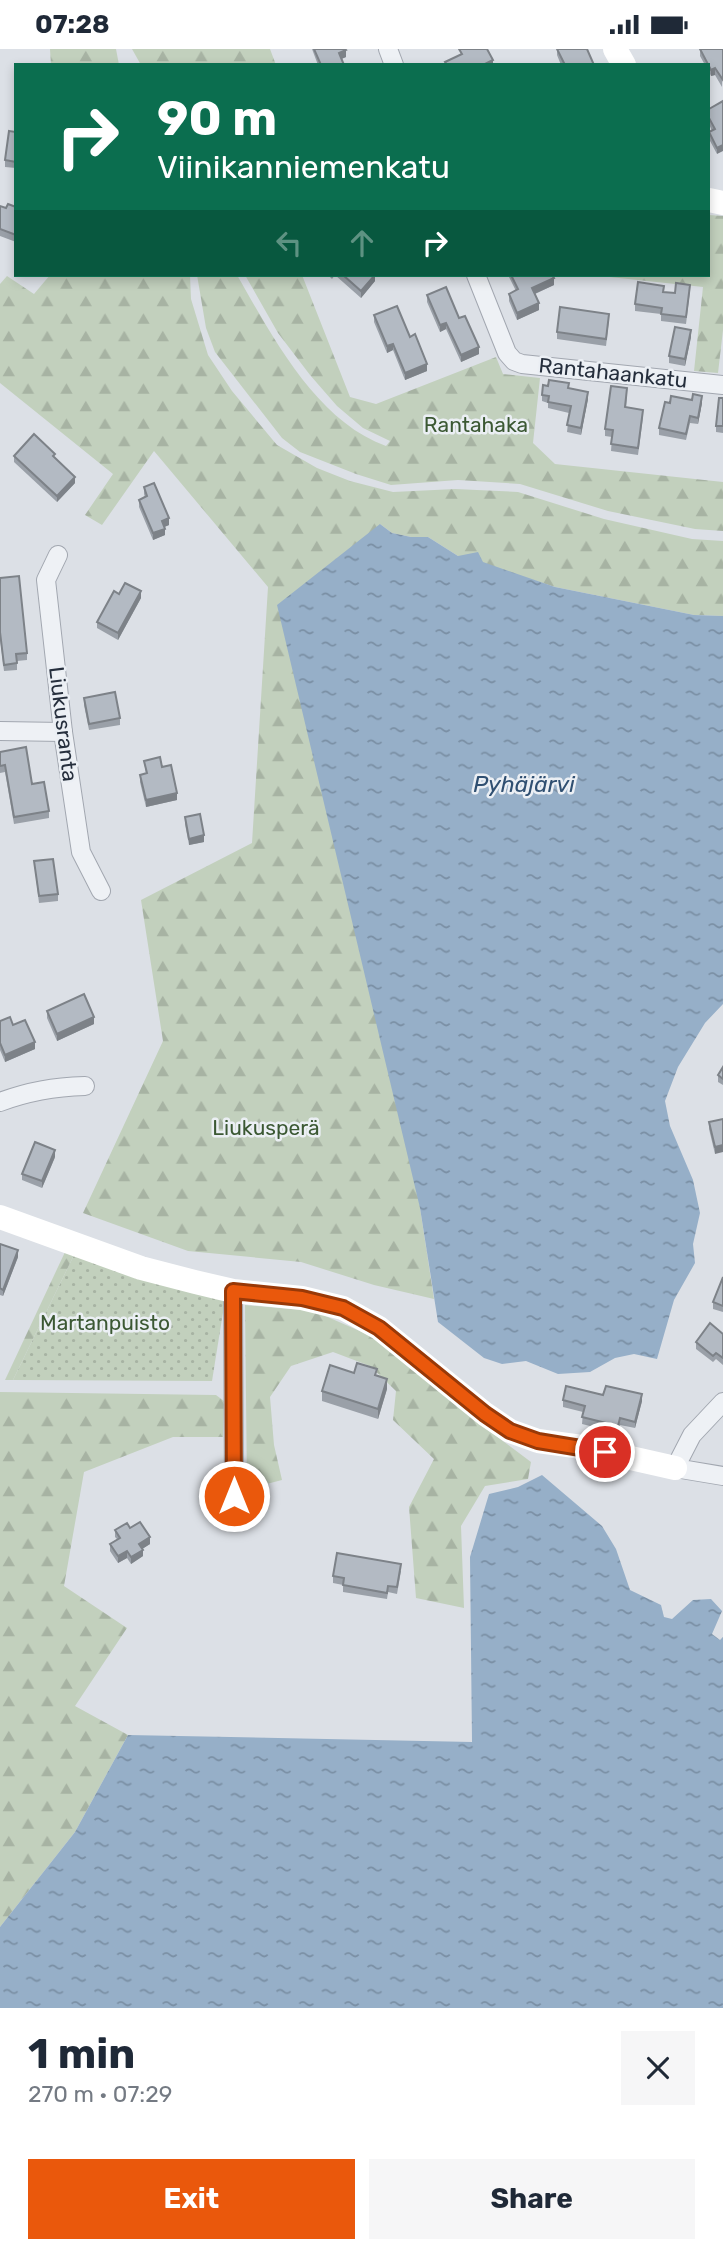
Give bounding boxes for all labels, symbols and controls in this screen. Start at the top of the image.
text: 07:28 [35,9,110,40]
text: 90 m [157,89,277,147]
icon: right [42,91,133,182]
text: Viinikanniemenkatu [157,148,450,186]
icon: left [270,224,308,262]
icon: ahead [343,224,381,262]
icon: right [416,224,454,262]
street label: Rantahaankatu [537,352,689,393]
park label: Rantahaka [424,412,528,437]
street label: Liukusranta [44,665,83,783]
water label: Pyhäjärvi [473,770,576,798]
park label: Liukusperä [212,1115,320,1140]
park label: Martanpuisto [40,1310,170,1335]
pin [575,1422,635,1482]
icon: arrive [586,1433,624,1471]
position arrow [197,1459,271,1533]
text: 1 min [28,2029,135,2079]
button: close [621,2031,695,2105]
text: 270 m · 07:29 [28,2080,172,2108]
button: Exit [28,2159,355,2239]
button: Share [369,2159,695,2239]

